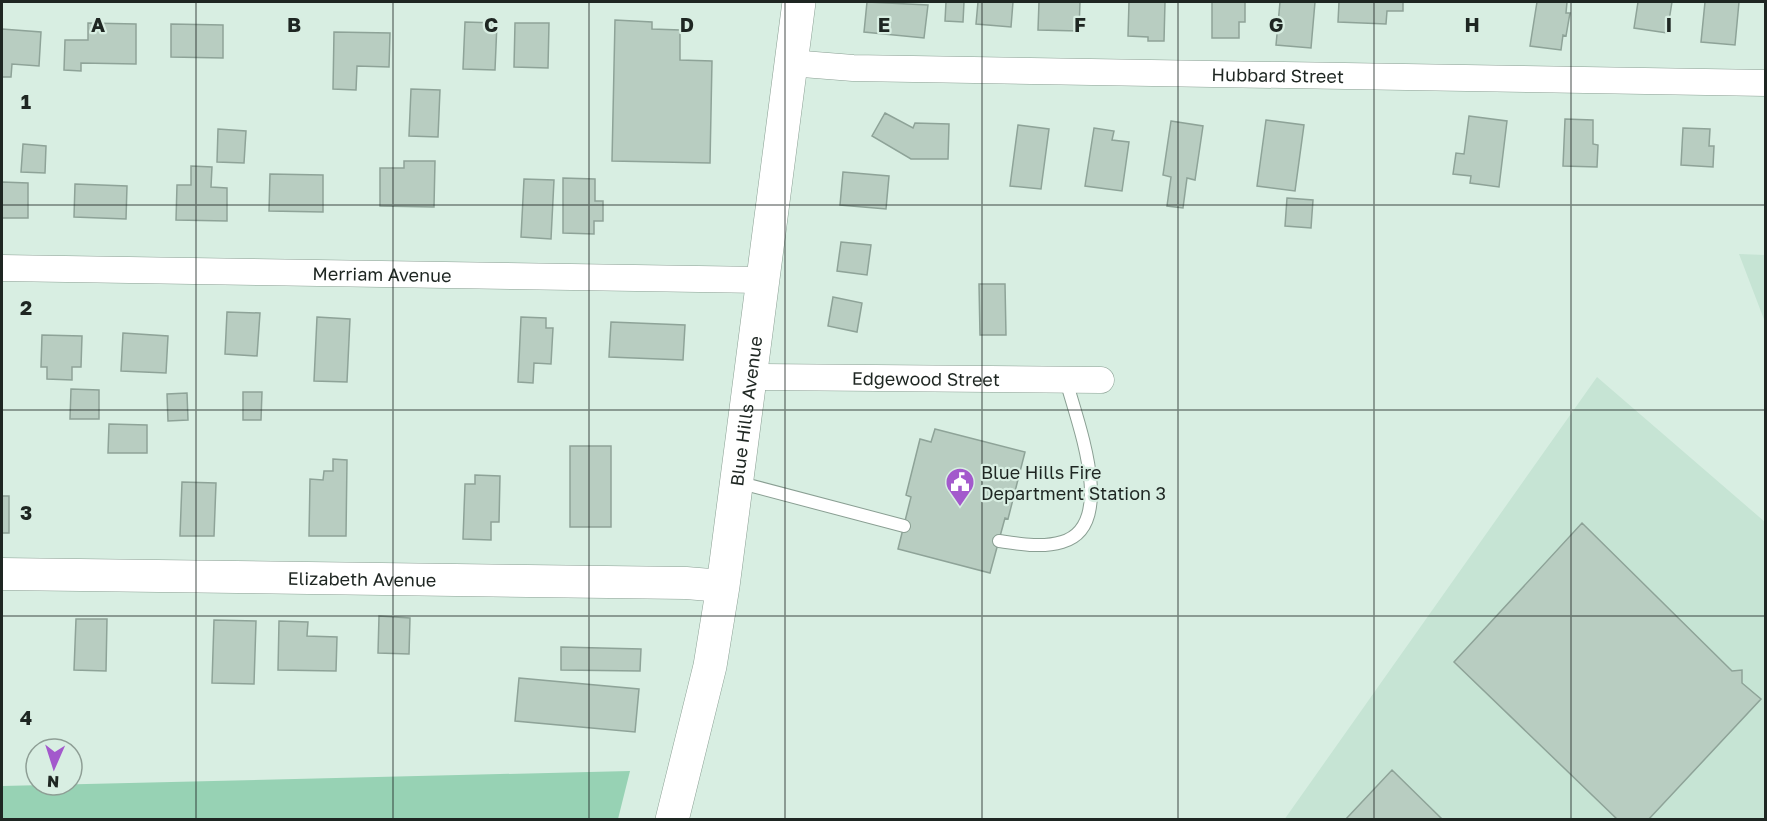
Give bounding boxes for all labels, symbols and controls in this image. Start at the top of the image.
text: A [91,12,105,36]
text: B [287,12,301,36]
text: C [484,12,498,36]
text: D [680,12,694,36]
text: E [878,12,890,36]
text: F [1074,12,1086,36]
text: G [1269,12,1283,36]
text: H [1464,12,1480,36]
text: I [1666,12,1672,36]
street label: Hubbard Street [1211,63,1344,87]
text: 1 [21,89,31,113]
street label: Merriam Avenue [312,262,452,286]
text: 2 [20,295,32,319]
street label: Blue Hills Avenue [725,335,766,488]
street label: Edgewood Street [852,367,1000,390]
place label: Blue Hills Fire Department Station 3 [981,461,1166,504]
public building icon: Blue Hills Fire Department Station 3 [944,466,976,508]
text: 3 [20,500,32,524]
street label: Elizabeth Avenue [287,567,437,591]
text: 4 [20,705,32,729]
north arrow [24,737,84,797]
text: N [47,772,60,792]

